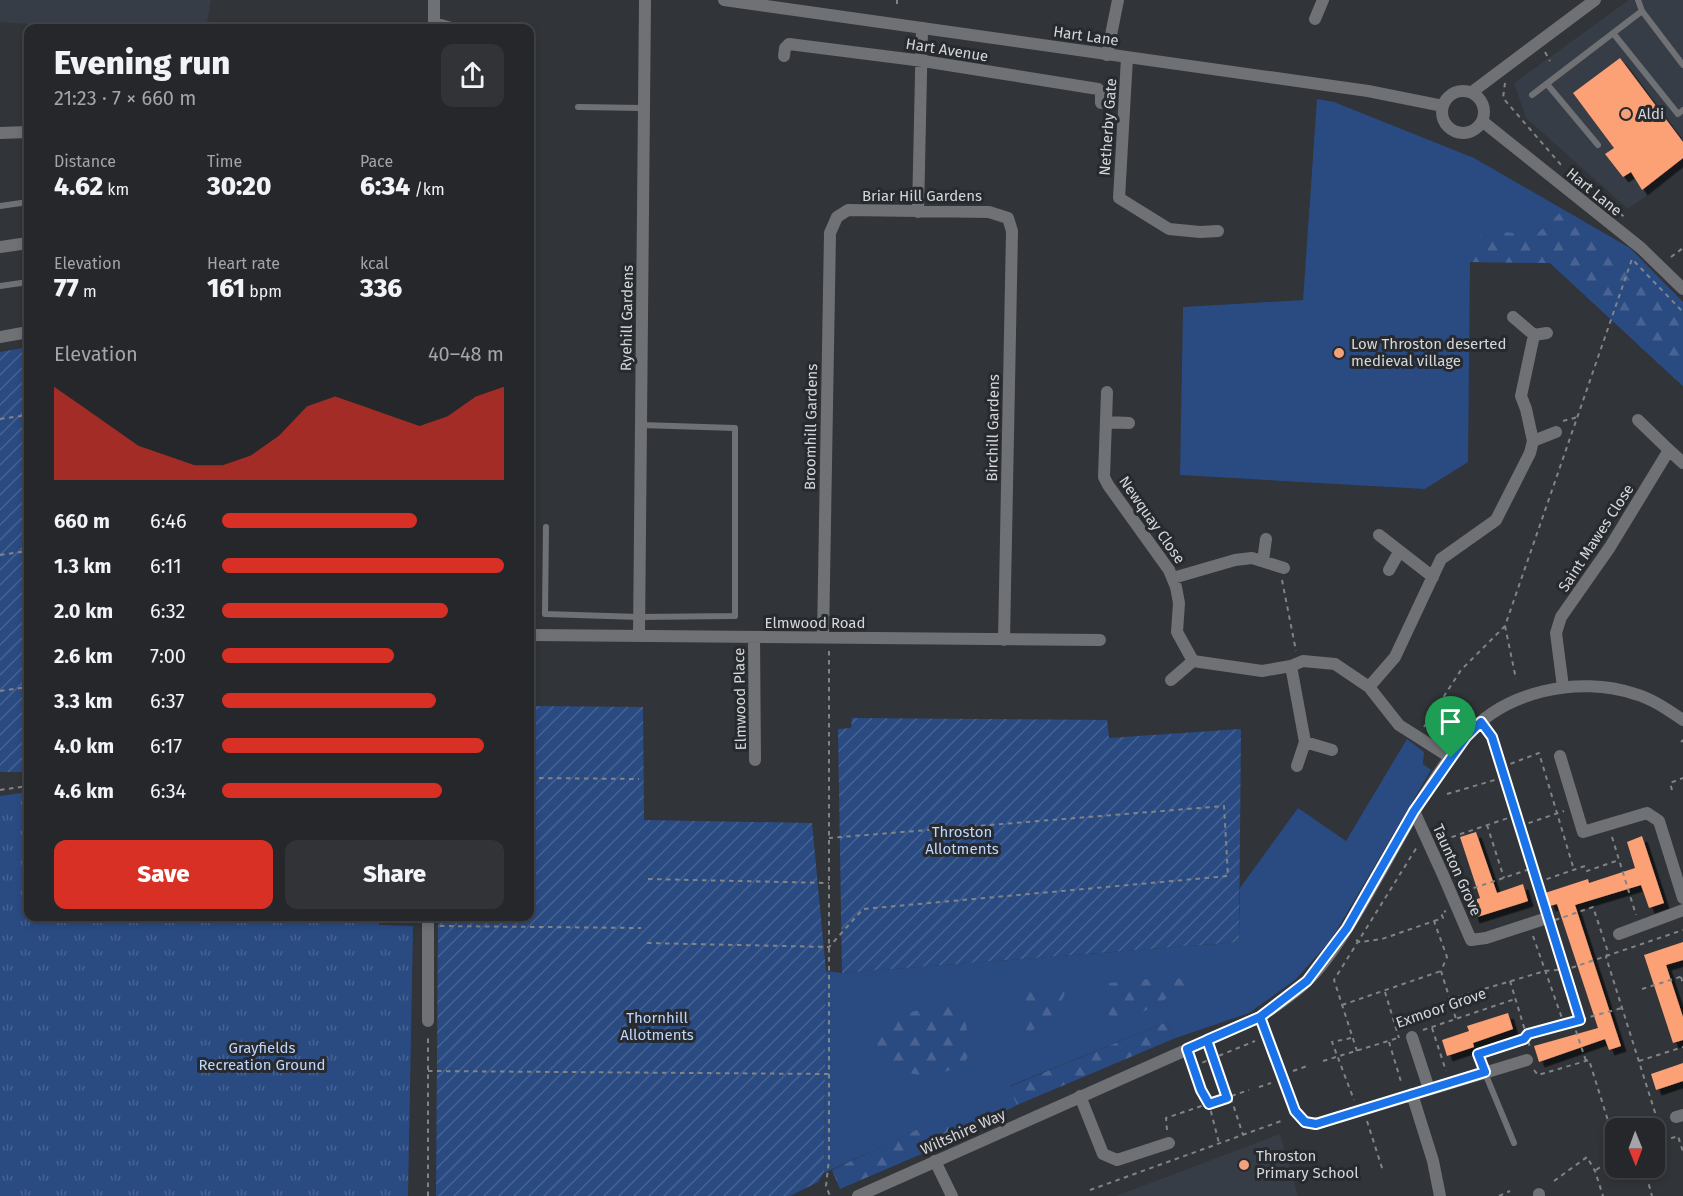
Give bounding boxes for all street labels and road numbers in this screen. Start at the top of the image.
street label: Hart Lane [1052,22,1120,50]
street label: Hart Avenue [904,35,990,65]
street label: Netherby Gate [1096,78,1120,176]
street label: Hart Lane [1563,164,1625,220]
street label: Briar Hill Gardens [862,187,982,205]
street label: Ryehill Gardens [617,265,637,371]
street label: Broomhill Gardens [801,364,821,490]
street label: Birchill Gardens [983,374,1003,482]
street label: Newquay Close [1115,473,1189,567]
street label: Saint Mawes Close [1554,481,1638,595]
street label: Elmwood Road [765,614,865,632]
street label: Elmwood Place [730,648,750,750]
street label: Taunton Grove [1429,821,1485,919]
street label: Exmoor Grove [1393,984,1489,1032]
street label: Wiltshire Way [918,1105,1009,1159]

